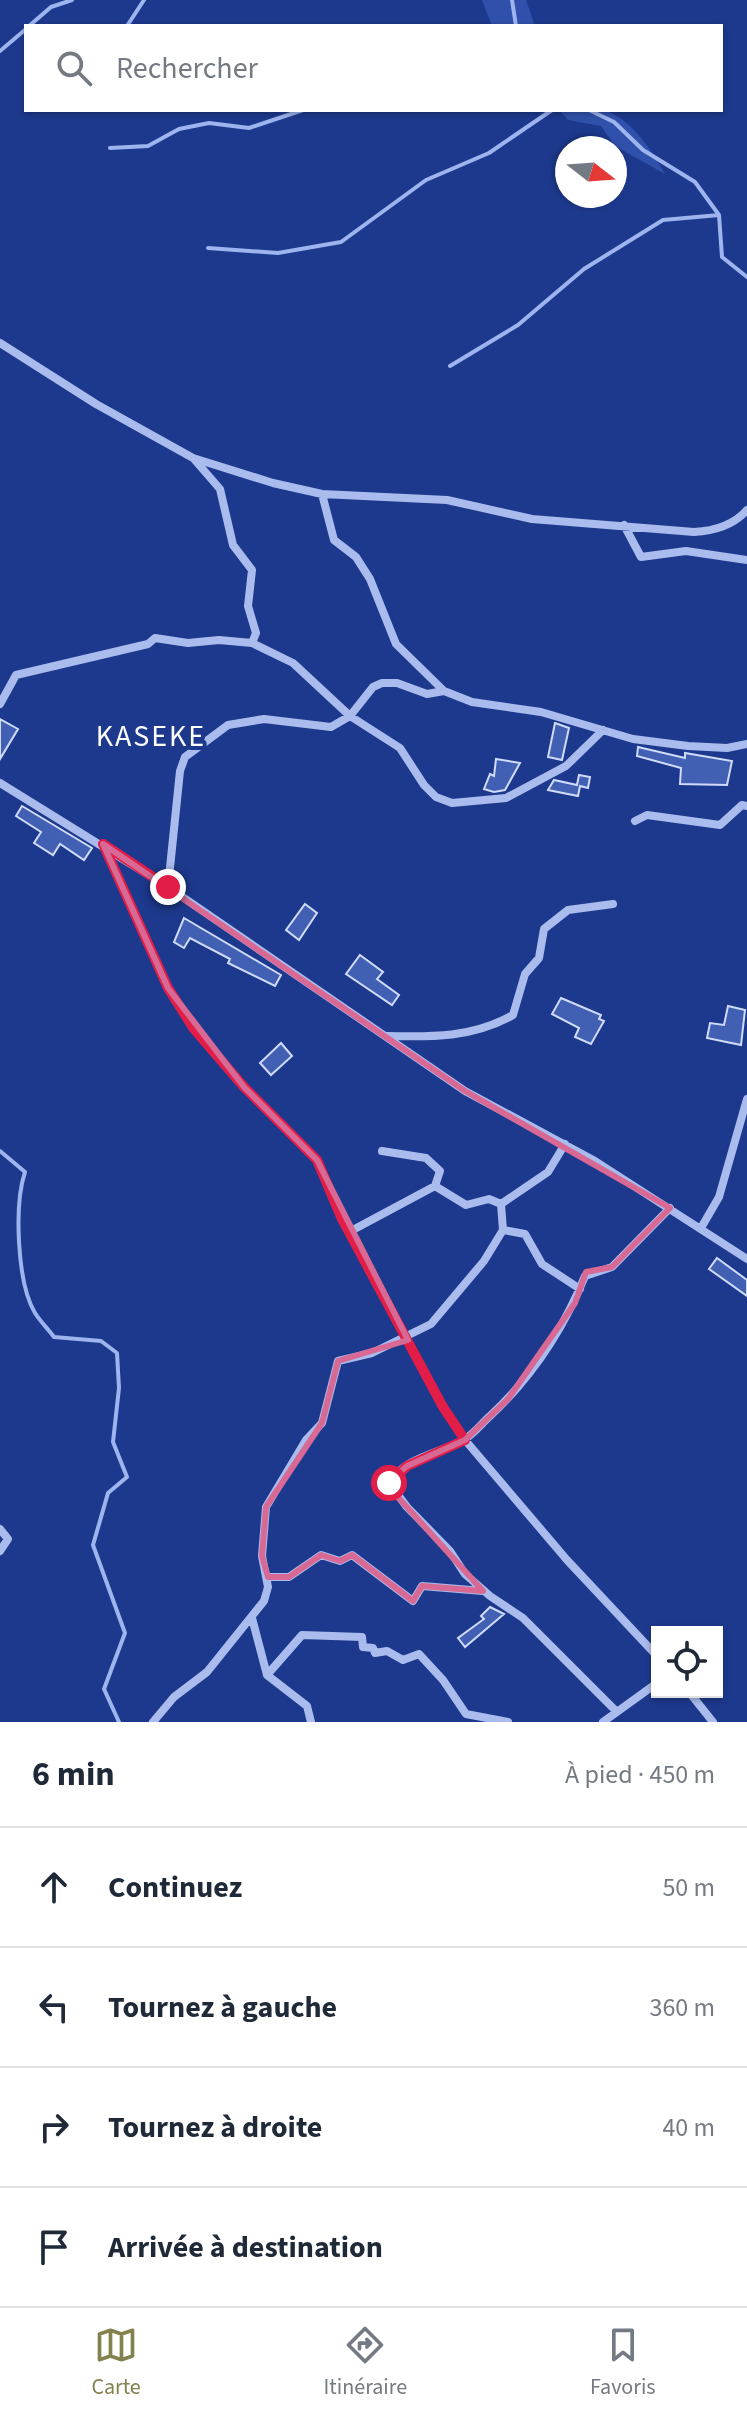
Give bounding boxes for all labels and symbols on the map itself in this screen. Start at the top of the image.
north arrow [555,136,627,208]
district label: KASEKE [96,715,206,758]
route end [150,869,186,905]
route start [371,1465,407,1501]

